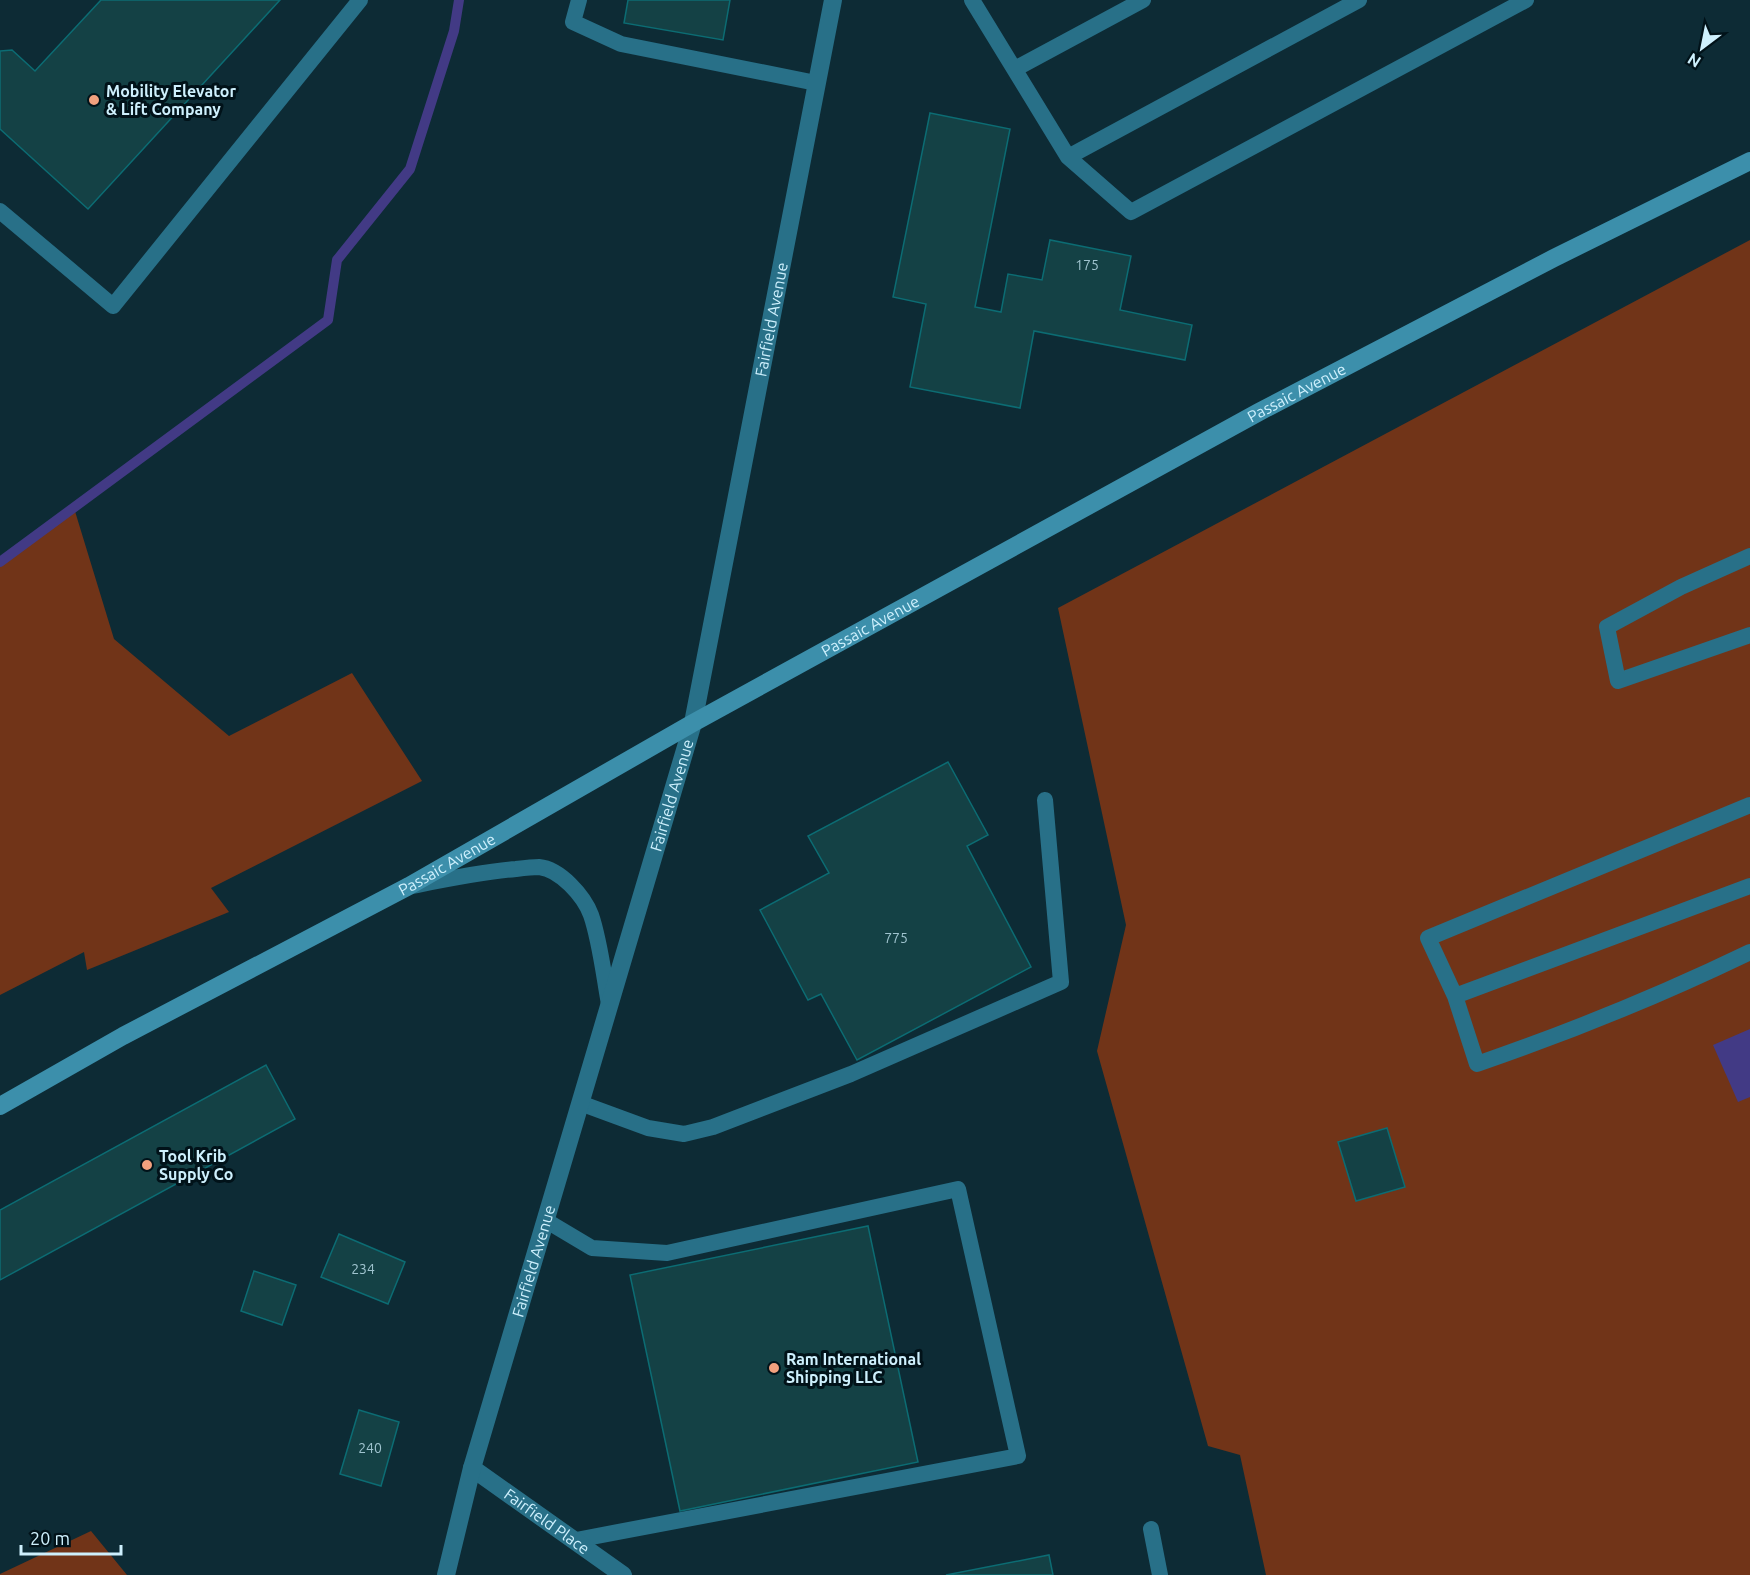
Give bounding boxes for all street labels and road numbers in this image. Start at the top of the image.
street label: Fairfield Avenue [751,261,791,378]
street label: Passaic Avenue [1244,359,1349,426]
street label: Passaic Avenue [818,592,922,660]
street label: Fairfield Avenue [646,737,697,853]
street label: Passaic Avenue [395,829,498,899]
street label: Fairfield Avenue [508,1203,559,1319]
street label: Fairfield Place [501,1485,593,1558]

